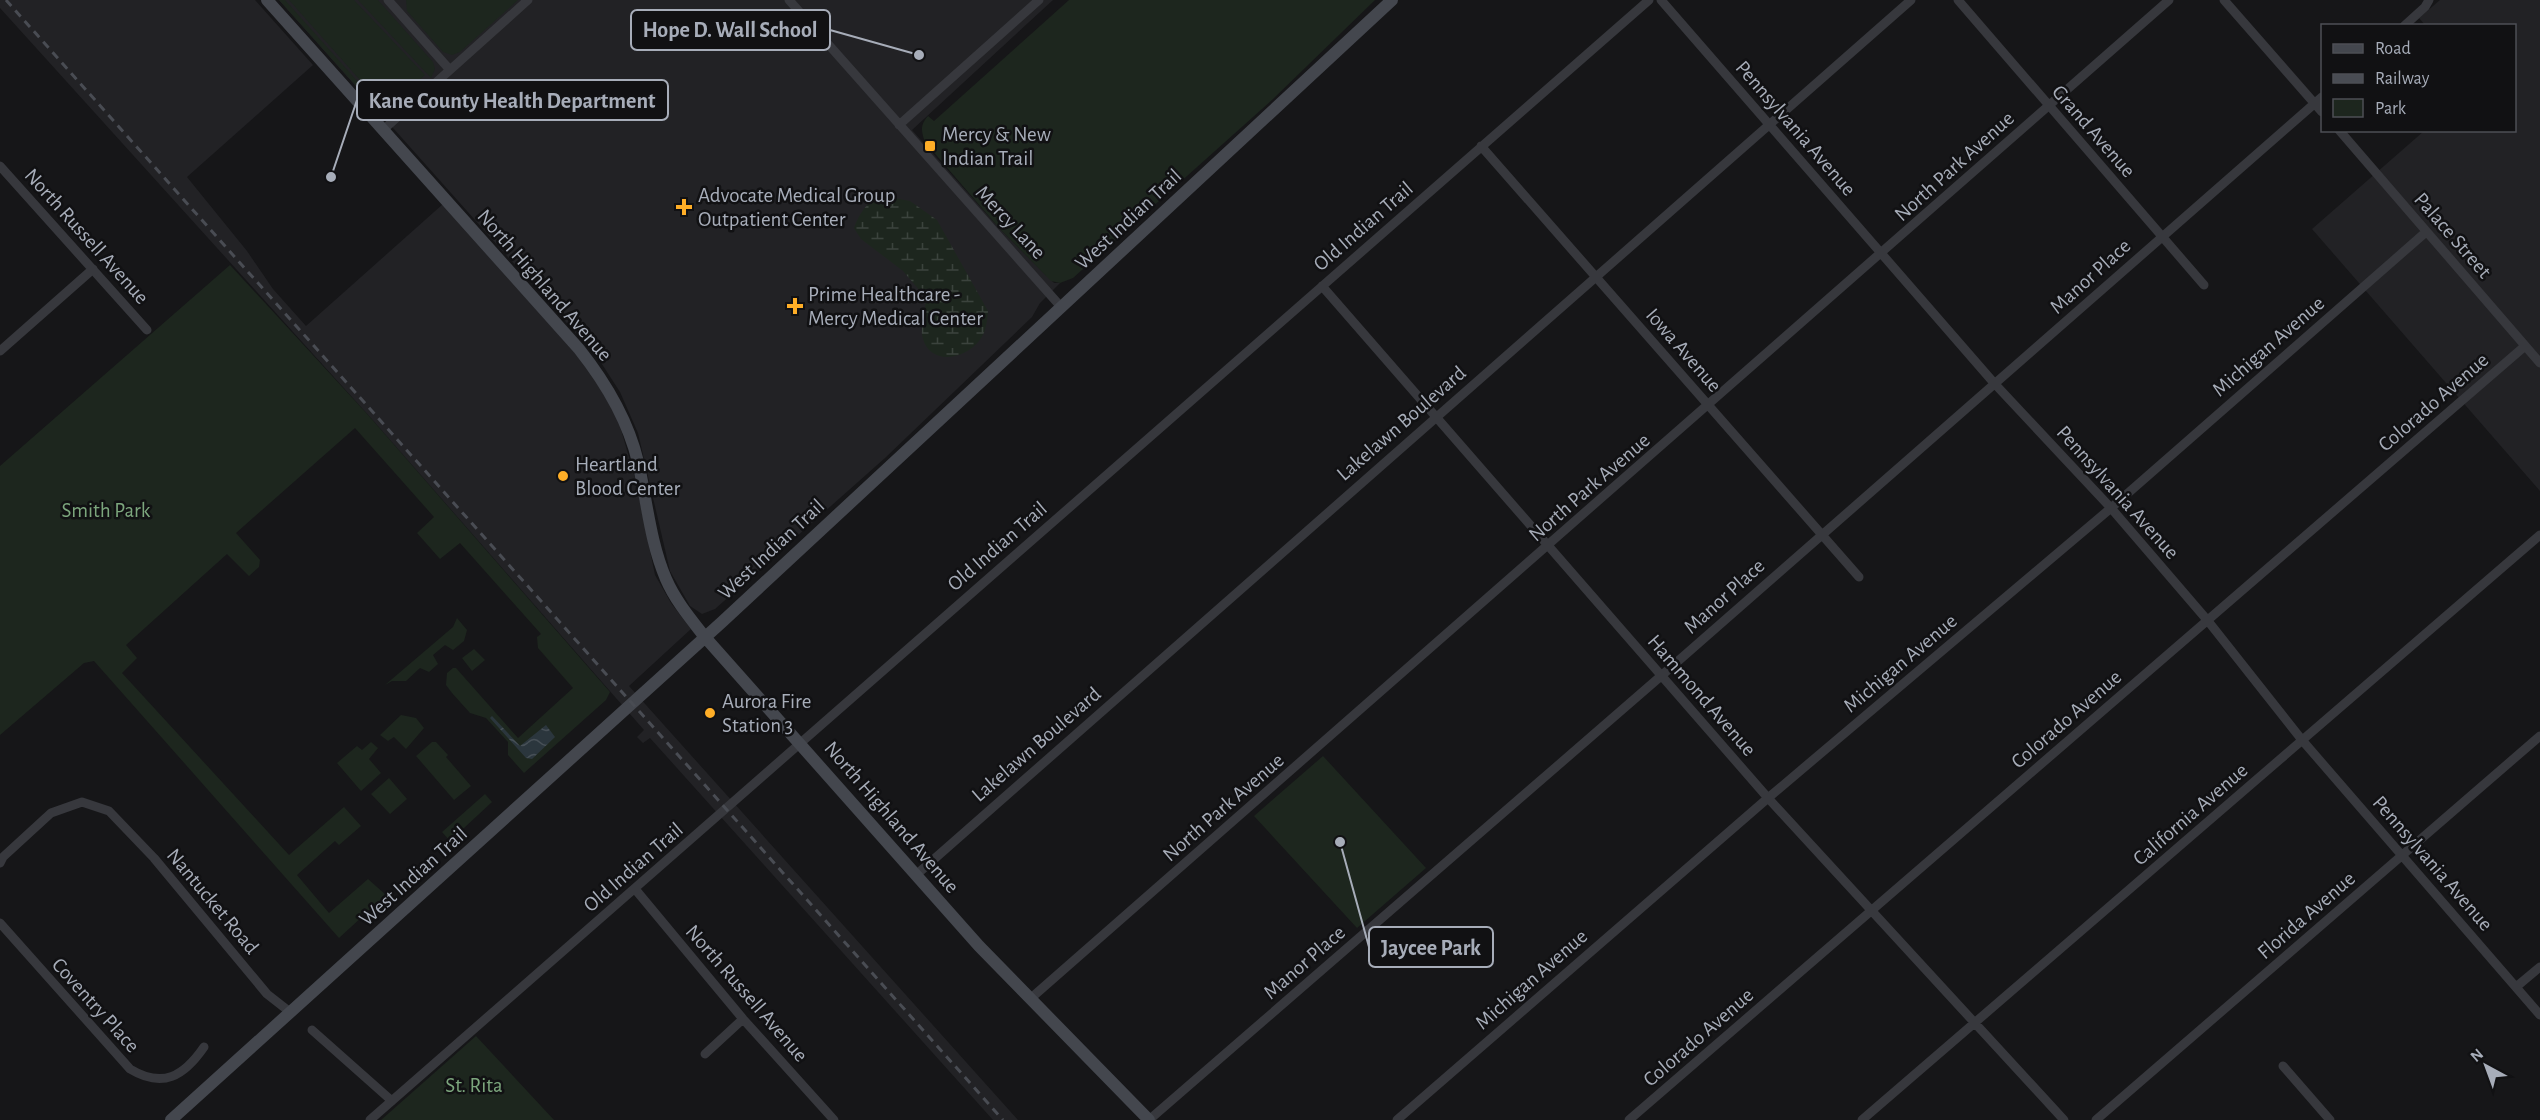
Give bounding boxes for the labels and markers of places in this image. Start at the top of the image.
callout: Hope D. Wall School [631,10,830,50]
callout: Kane County Health Department [357,80,668,120]
place label: Mercy & New Indian Trail [942,124,1051,169]
marker: Mercy & New Indian Trail [923,139,937,153]
place label: Advocate Medical Group Outpatient Center [698,185,895,230]
marker: Advocate Medical Group Outpatient Center [675,198,693,216]
place label: Prime Healthcare - Mercy Medical Center [808,284,983,329]
marker: Prime Healthcare - Mercy Medical Center [786,297,804,315]
place label: Heartland Blood Center [575,454,681,499]
marker: Heartland Blood Center [556,469,570,483]
place label: Aurora Fire Station 3 [722,691,811,736]
marker: Aurora Fire Station 3 [703,706,717,720]
callout: Jaycee Park [1369,927,1493,967]

